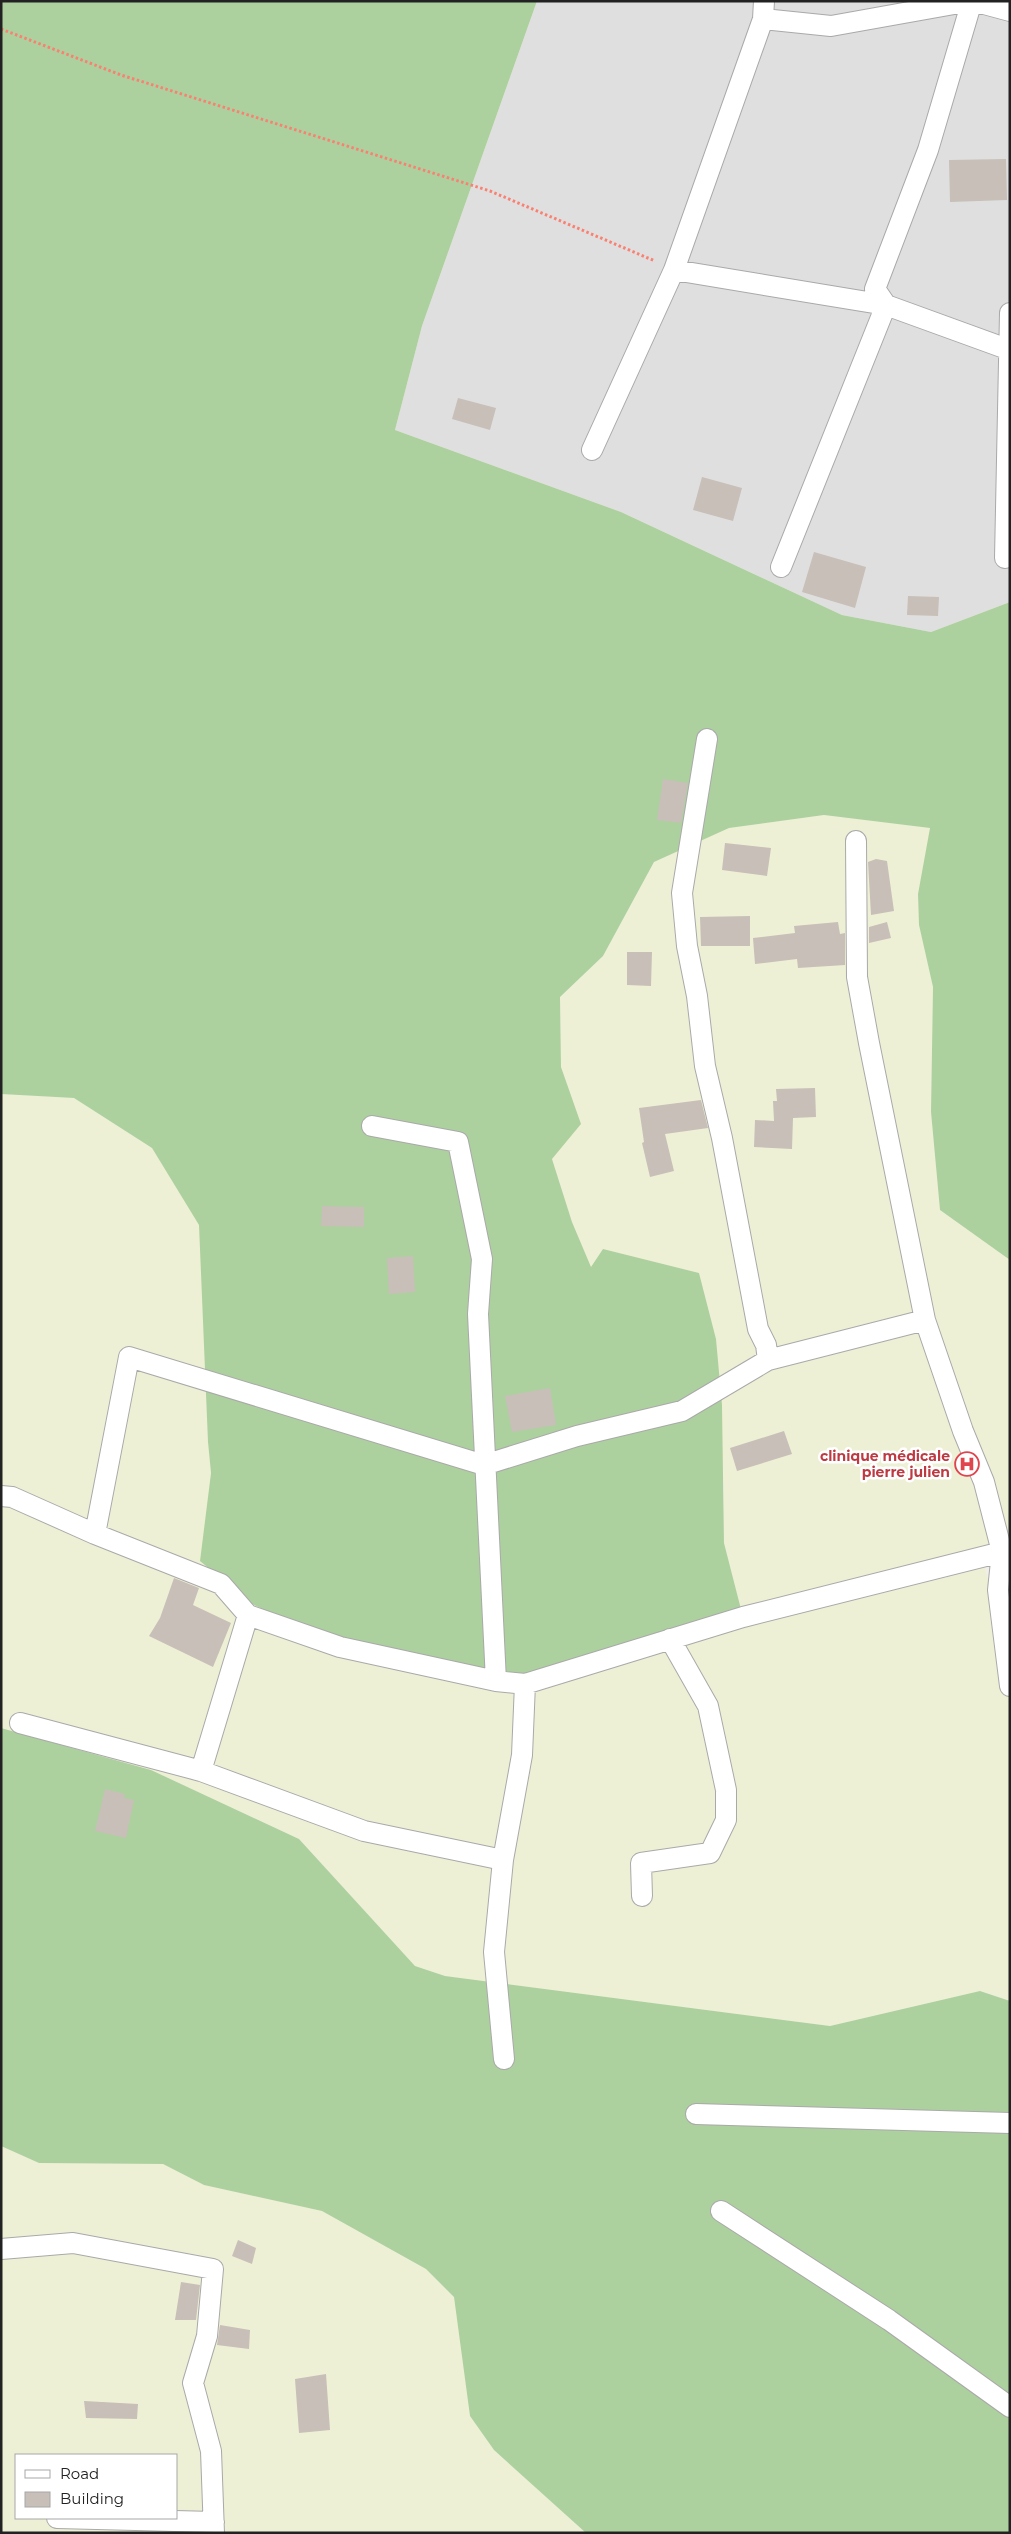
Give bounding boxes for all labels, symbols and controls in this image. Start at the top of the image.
place label: clinique médicale pierre julien [820,1447,950,1481]
hospital icon: clinique médicale pierre julien [954,1451,980,1477]
legend [15,2454,178,2519]
text: Road [60,2464,99,2483]
text: Building [60,2489,124,2508]

